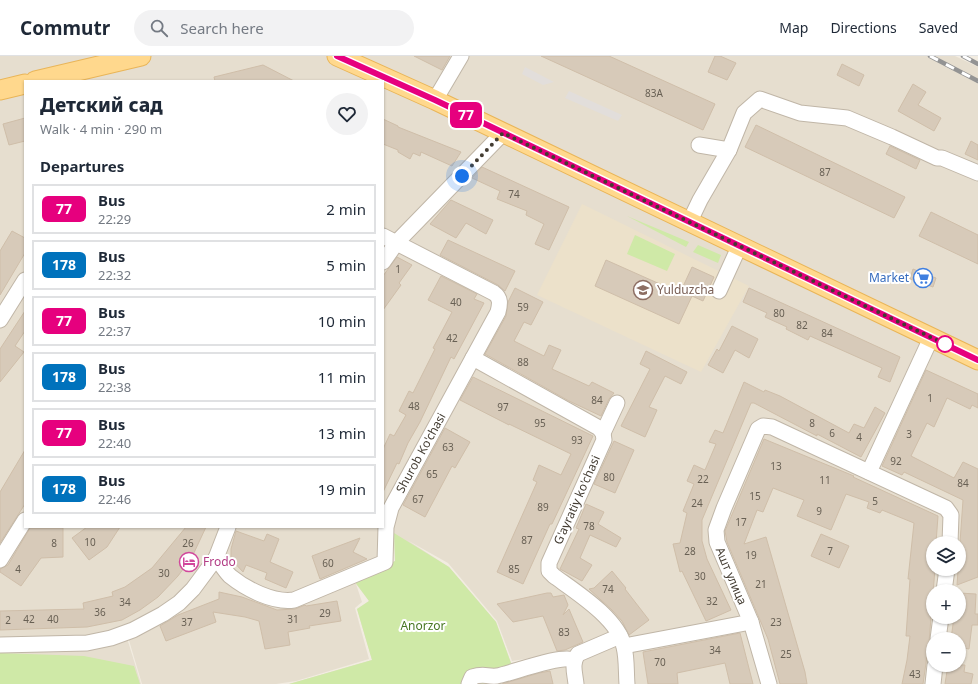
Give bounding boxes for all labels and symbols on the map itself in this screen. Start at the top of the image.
house number: 83A [645,86,664,100]
line badge: 77 [448,102,484,128]
house number: 87 [819,165,831,179]
your location [452,166,472,186]
house number: 74 [508,187,520,201]
house number: 1 [395,262,401,276]
supermarket icon: Market [912,267,934,289]
place label: Market [869,269,910,286]
school or university icon: Yulduzcha [632,279,654,301]
place label: Yulduzcha [657,281,714,298]
house number: 40 [450,295,462,309]
house number: 59 [517,300,529,314]
house number: 80 [773,306,785,320]
house number: 82 [796,318,808,332]
house number: 84 [821,326,833,340]
house number: 42 [446,331,458,345]
unlabelled marker [936,335,954,353]
house number: 88 [517,355,529,369]
house number: 1 [927,391,933,405]
house number: 84 [591,393,603,407]
house number: 48 [408,399,420,413]
house number: 97 [497,400,509,414]
street label: Shurob Ko'chasi [392,410,450,496]
house number: 95 [534,416,546,430]
house number: 8 [809,416,815,430]
house number: 6 [829,426,835,440]
house number: 3 [906,427,912,441]
house number: 4 [856,430,862,444]
house number: 93 [571,433,583,447]
house number: 63 [442,440,454,454]
street label: G'ayratiy ko'chasi [549,452,604,547]
house number: 92 [890,454,902,468]
house number: 13 [770,459,782,473]
house number: 65 [426,467,438,481]
house number: 80 [603,470,615,484]
house number: 22 [697,472,709,486]
house number: 11 [819,473,831,487]
house number: 84 [957,476,969,490]
house number: 15 [749,489,761,503]
house number: 67 [412,492,424,506]
house number: 5 [872,494,878,508]
house number: 24 [691,496,703,510]
house number: 89 [537,500,549,514]
house number: 9 [816,504,822,518]
house number: 17 [735,515,747,529]
house number: 78 [583,519,595,533]
house number: 87 [521,533,533,547]
house number: 10 [84,535,96,549]
house number: 8 [51,536,57,550]
house number: 26 [182,536,194,550]
house number: 28 [684,544,696,558]
street label: Ашт улица [712,544,751,607]
house number: 7 [827,544,833,558]
house number: 19 [745,548,757,562]
hotel icon: Frodo [178,551,200,573]
place label: Frodo [203,553,236,570]
house number: 60 [322,556,334,570]
house number: 4 [15,562,21,576]
house number: 85 [508,562,520,576]
house number: 30 [158,566,170,580]
house number: 30 [694,569,706,583]
house number: 21 [755,577,767,591]
house number: 74 [602,582,614,596]
house number: 32 [706,594,718,608]
house number: 34 [119,595,131,609]
house number: 36 [94,605,106,619]
house number: 29 [319,606,331,620]
house number: 42 [23,612,35,626]
house number: 40 [47,612,59,626]
house number: 31 [287,612,299,626]
house number: 2 [5,613,11,627]
house number: 37 [181,615,193,629]
house number: 23 [770,615,782,629]
park label: Anorzor [400,617,446,634]
house number: 83 [558,625,570,639]
house number: 34 [709,643,721,657]
house number: 25 [780,647,792,661]
house number: 70 [654,655,666,669]
house number: 43 [909,667,921,681]

